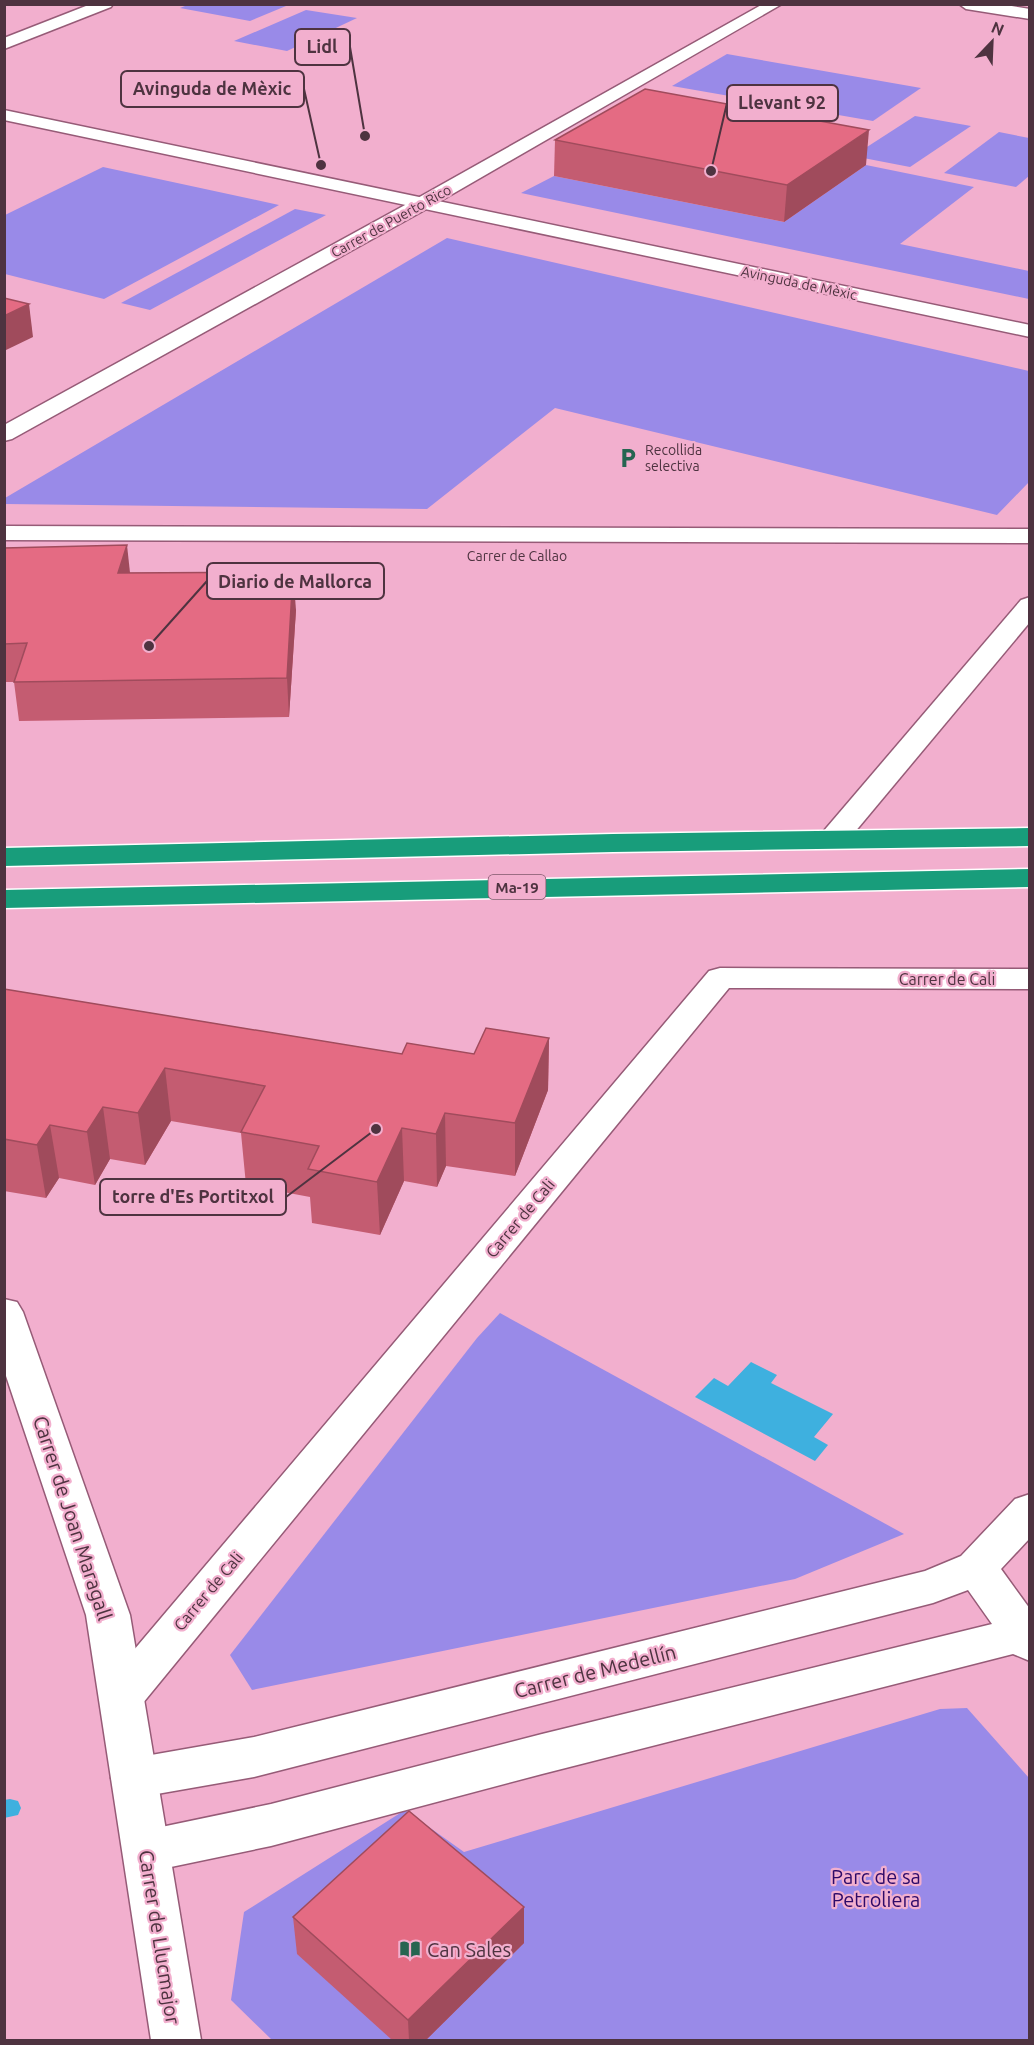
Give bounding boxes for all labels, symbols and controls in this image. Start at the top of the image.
north arrow [962,12,1022,72]
text: N [989,18,1007,39]
callout: Lidl [295,29,350,65]
text: Lidl [306,36,338,56]
callout: Avinguda de Mèxic [121,71,304,107]
text: Avinguda de Mèxic [133,78,291,98]
callout: Llevant 92 [727,85,838,121]
text: Llevant 92 [738,92,826,112]
street label: Carrer de Puerto Rico [328,181,454,261]
street label: Avinguda de Mèxic [740,263,859,303]
place label: Recollida selectiva [645,442,702,474]
parking icon: Recollida selectiva [616,446,640,470]
street label: Carrer de Callao [467,548,567,564]
callout: Diario de Mallorca [207,563,384,599]
text: Diario de Mallorca [218,571,372,591]
road number: Ma-19 [488,875,546,899]
street label: Carrer de Cali [899,970,995,988]
street label: Carrer de Cali [482,1175,558,1261]
callout: torre d'Es Portitxol [100,1179,286,1215]
text: torre d'Es Portitxol [112,1186,275,1206]
street label: Carrer de Joan Maragall [29,1413,117,1623]
street label: Carrer de Cali [170,1548,246,1634]
street label: Carrer de Medellín [512,1640,678,1702]
street label: Carrer de Llucmajor [135,1848,185,2026]
park label: Parc de sa Petroliera [831,1865,921,1911]
library icon: Can Sales [398,1937,422,1961]
place label: Can Sales [427,1938,511,1961]

